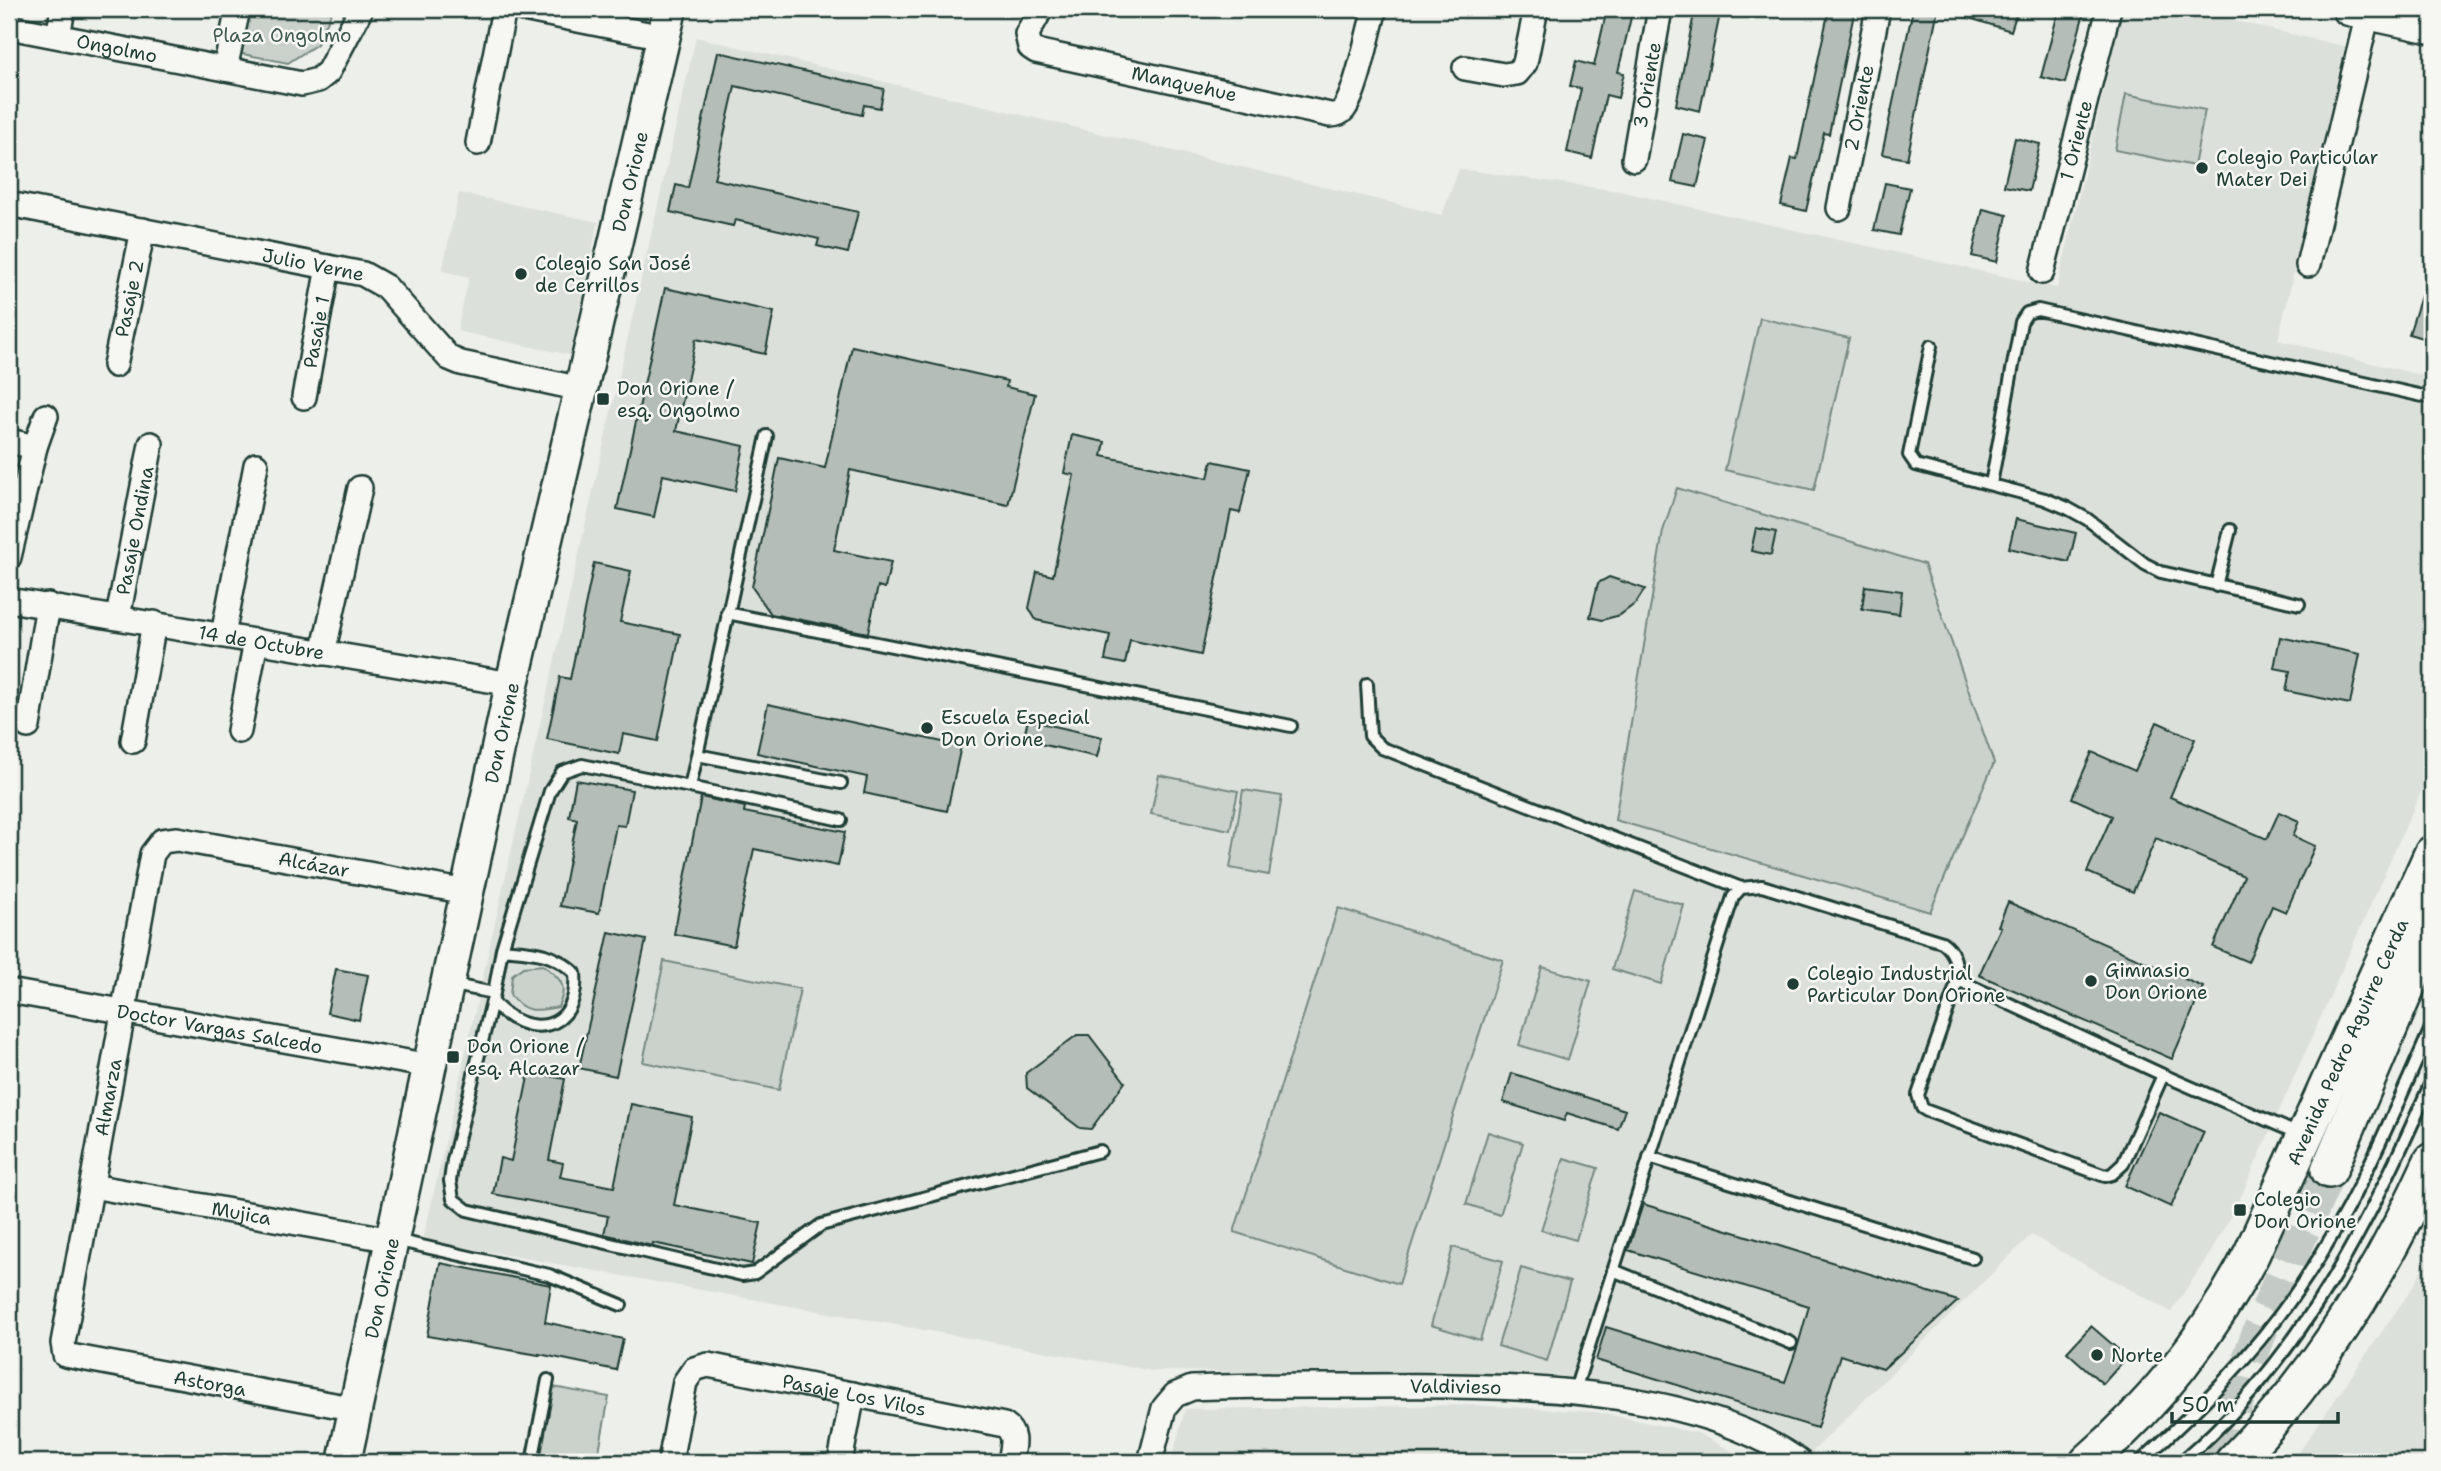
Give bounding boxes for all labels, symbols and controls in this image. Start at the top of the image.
park label: Plaza Ongolmo [212,23,352,48]
street label: Ongolmo [74,28,159,69]
street label: 3 Oriente [1628,40,1667,130]
street label: Manquehue [1129,60,1239,107]
street label: 2 Oriente [1838,63,1880,153]
street label: 1 Oriente [2054,98,2098,183]
street label: Don Orione [606,129,654,235]
place label: Colegio Particular Mater Dei [2216,145,2379,192]
marker: Colegio Particular Mater Dei [2194,160,2210,176]
street label: Julio Verne [260,242,366,287]
place label: Colegio San José de Cerrillos [535,251,691,298]
street label: Pasaje 2 [109,258,149,339]
marker: Colegio San José de Cerrillos [513,266,529,282]
street label: Pasaje 1 [298,294,335,370]
place label: Don Orione / esq. Ongolmo [617,376,740,423]
marker: Don Orione / esq. Ongolmo [595,391,611,407]
street label: Pasaje Ondina [110,464,160,597]
street label: 14 de Octubre [197,620,326,665]
street label: Don Orione [479,680,525,786]
place label: Escuela Especial Don Orione [941,705,1090,752]
marker: Escuela Especial Don Orione [919,720,935,736]
street label: Alcázar [276,846,352,883]
street label: Avenida Pedro Aguirre Cerda [2281,914,2414,1169]
place label: Gimnasio Don Orione [2105,958,2208,1005]
place label: Colegio Industrial Particular Don Orione [1807,961,2006,1008]
marker: Gimnasio Don Orione [2083,973,2099,989]
marker: Colegio Industrial Particular Don Orione [1785,976,1801,992]
street label: Doctor Vargas Salcedo [115,998,324,1060]
place label: Don Orione / esq. Alcazar [467,1034,585,1081]
marker: Don Orione / esq. Alcazar [445,1049,461,1065]
street label: Almarza [89,1056,128,1138]
place label: Colegio Don Orione [2254,1187,2357,1234]
street label: Mujica [210,1196,274,1231]
marker: Colegio Don Orione [2232,1202,2248,1218]
street label: Don Orione [359,1235,405,1341]
place label: Norte [2111,1343,2163,1368]
marker: Norte [2089,1347,2105,1363]
street label: Astorga [172,1365,248,1402]
street label: Pasaje Los Vilos [780,1368,928,1422]
street label: Valdivieso [1410,1374,1502,1400]
scale bar [2172,1380,2338,1424]
text: 50 m [2182,1391,2235,1419]

